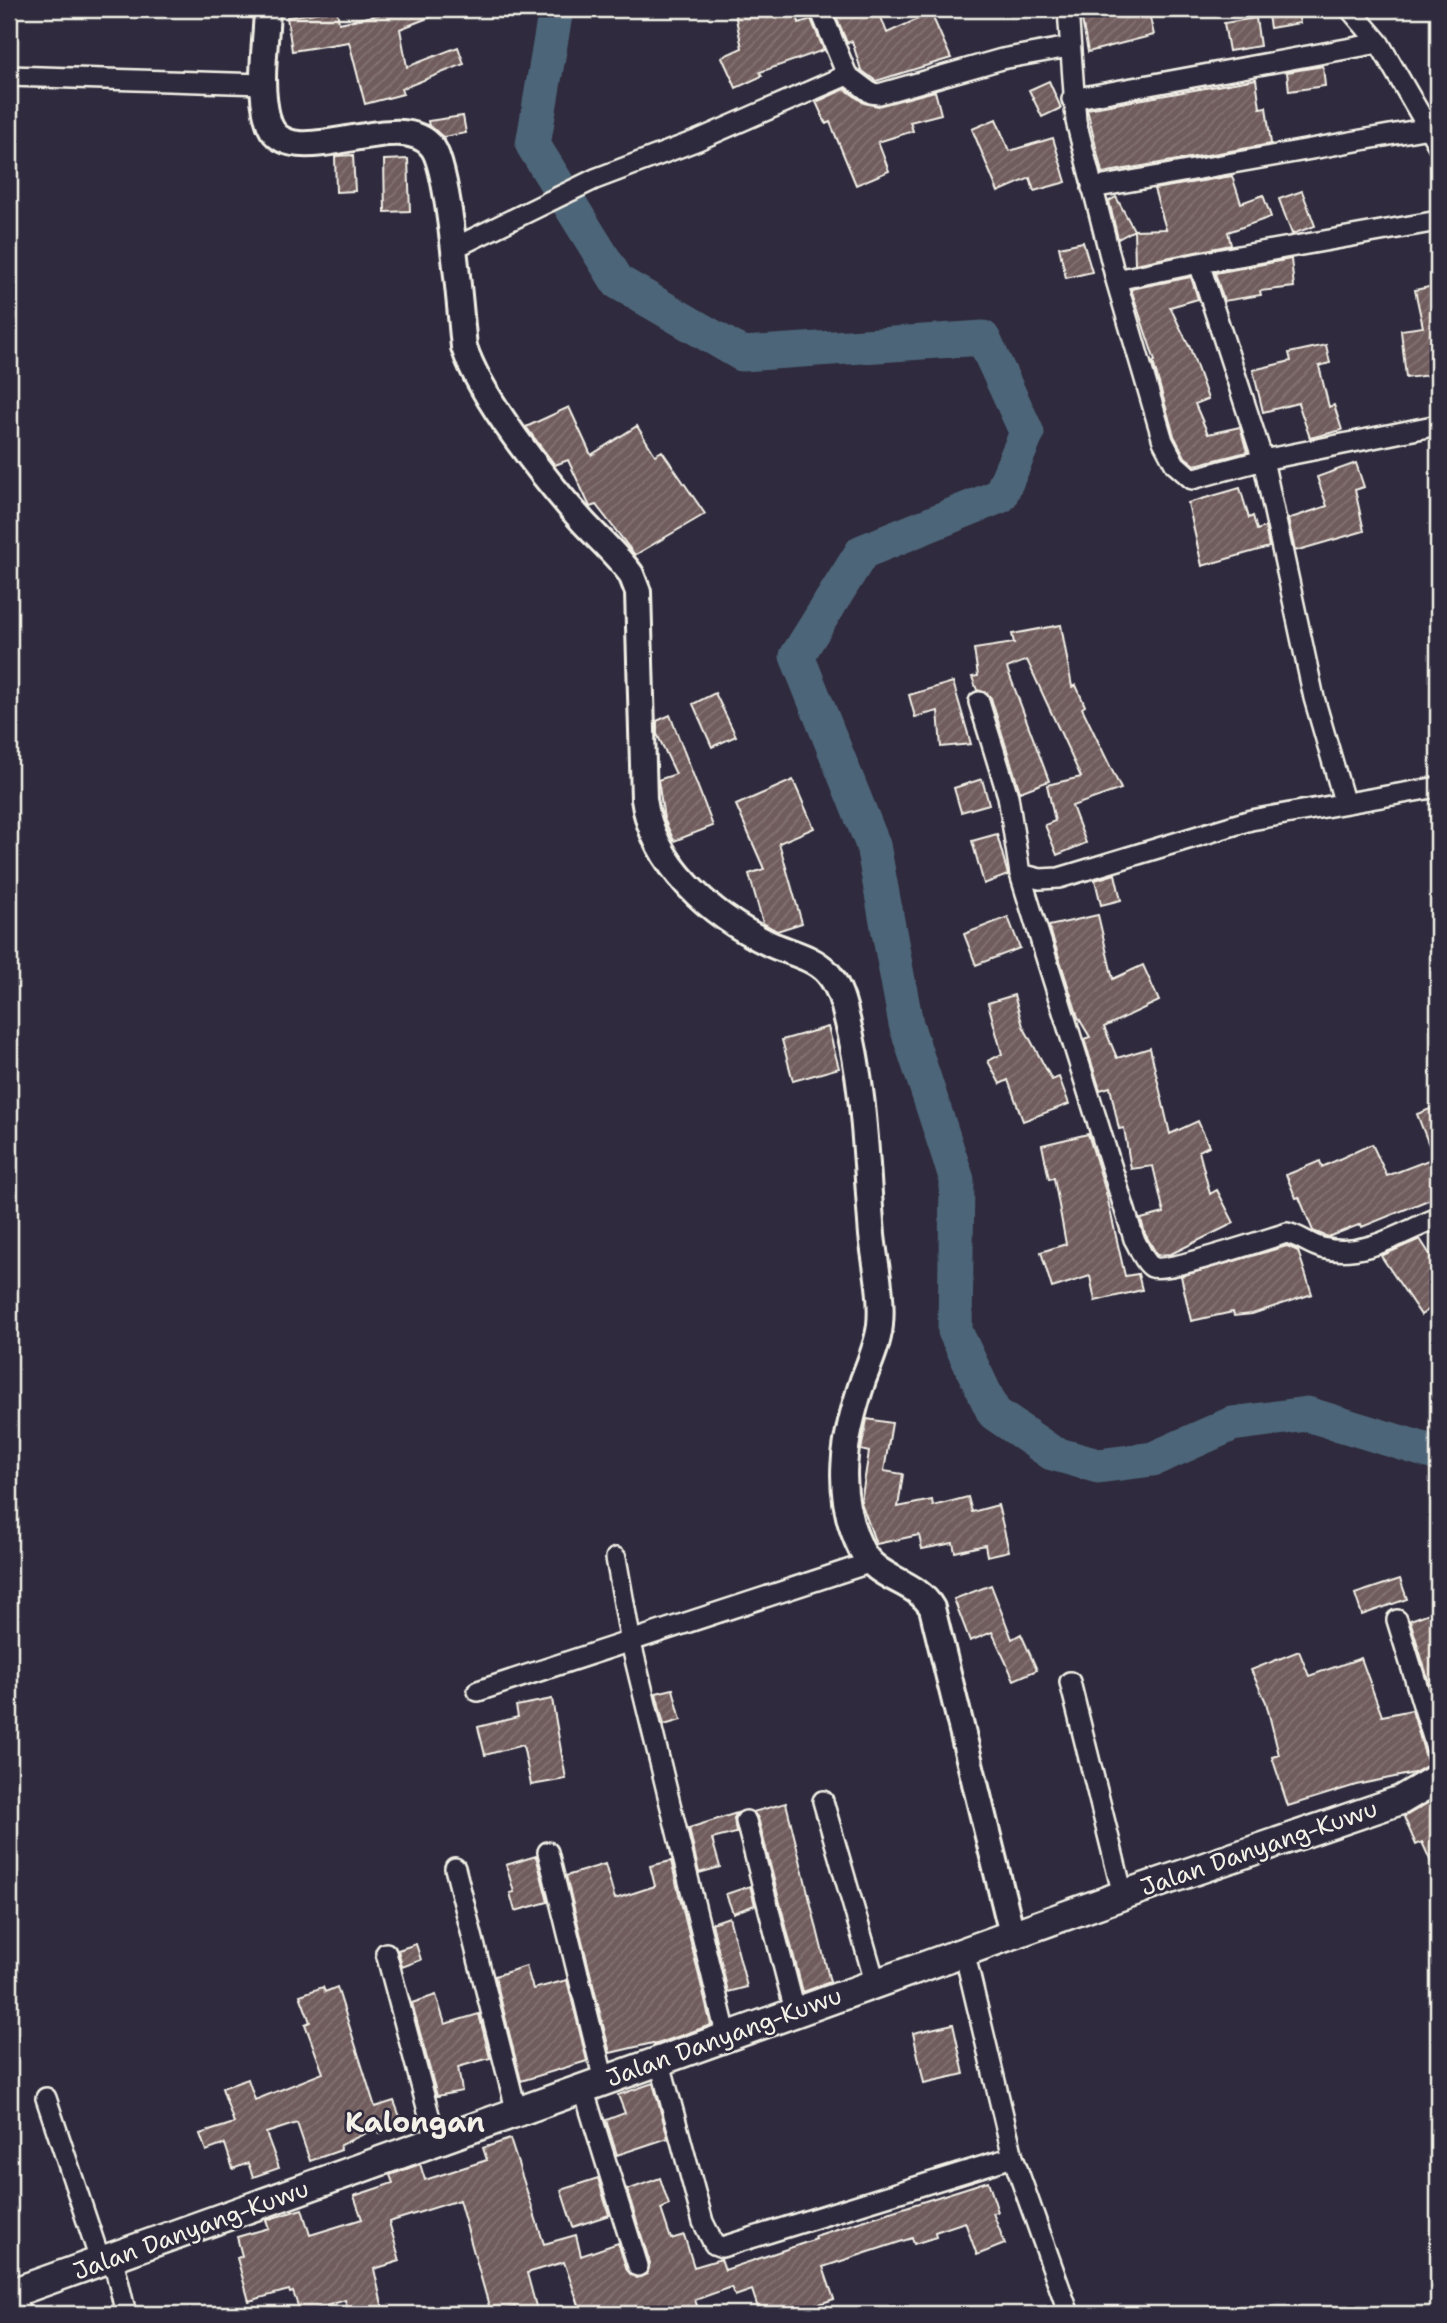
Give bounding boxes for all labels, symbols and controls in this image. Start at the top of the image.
street label: Jalan Danyang-Kuwu [1136,1792,1382,1904]
street label: Jalan Danyang-Kuwu [602,1979,846,2095]
district label: Kalongan [345,2103,485,2141]
street label: Jalan Danyang-Kuwu [69,2172,313,2288]

